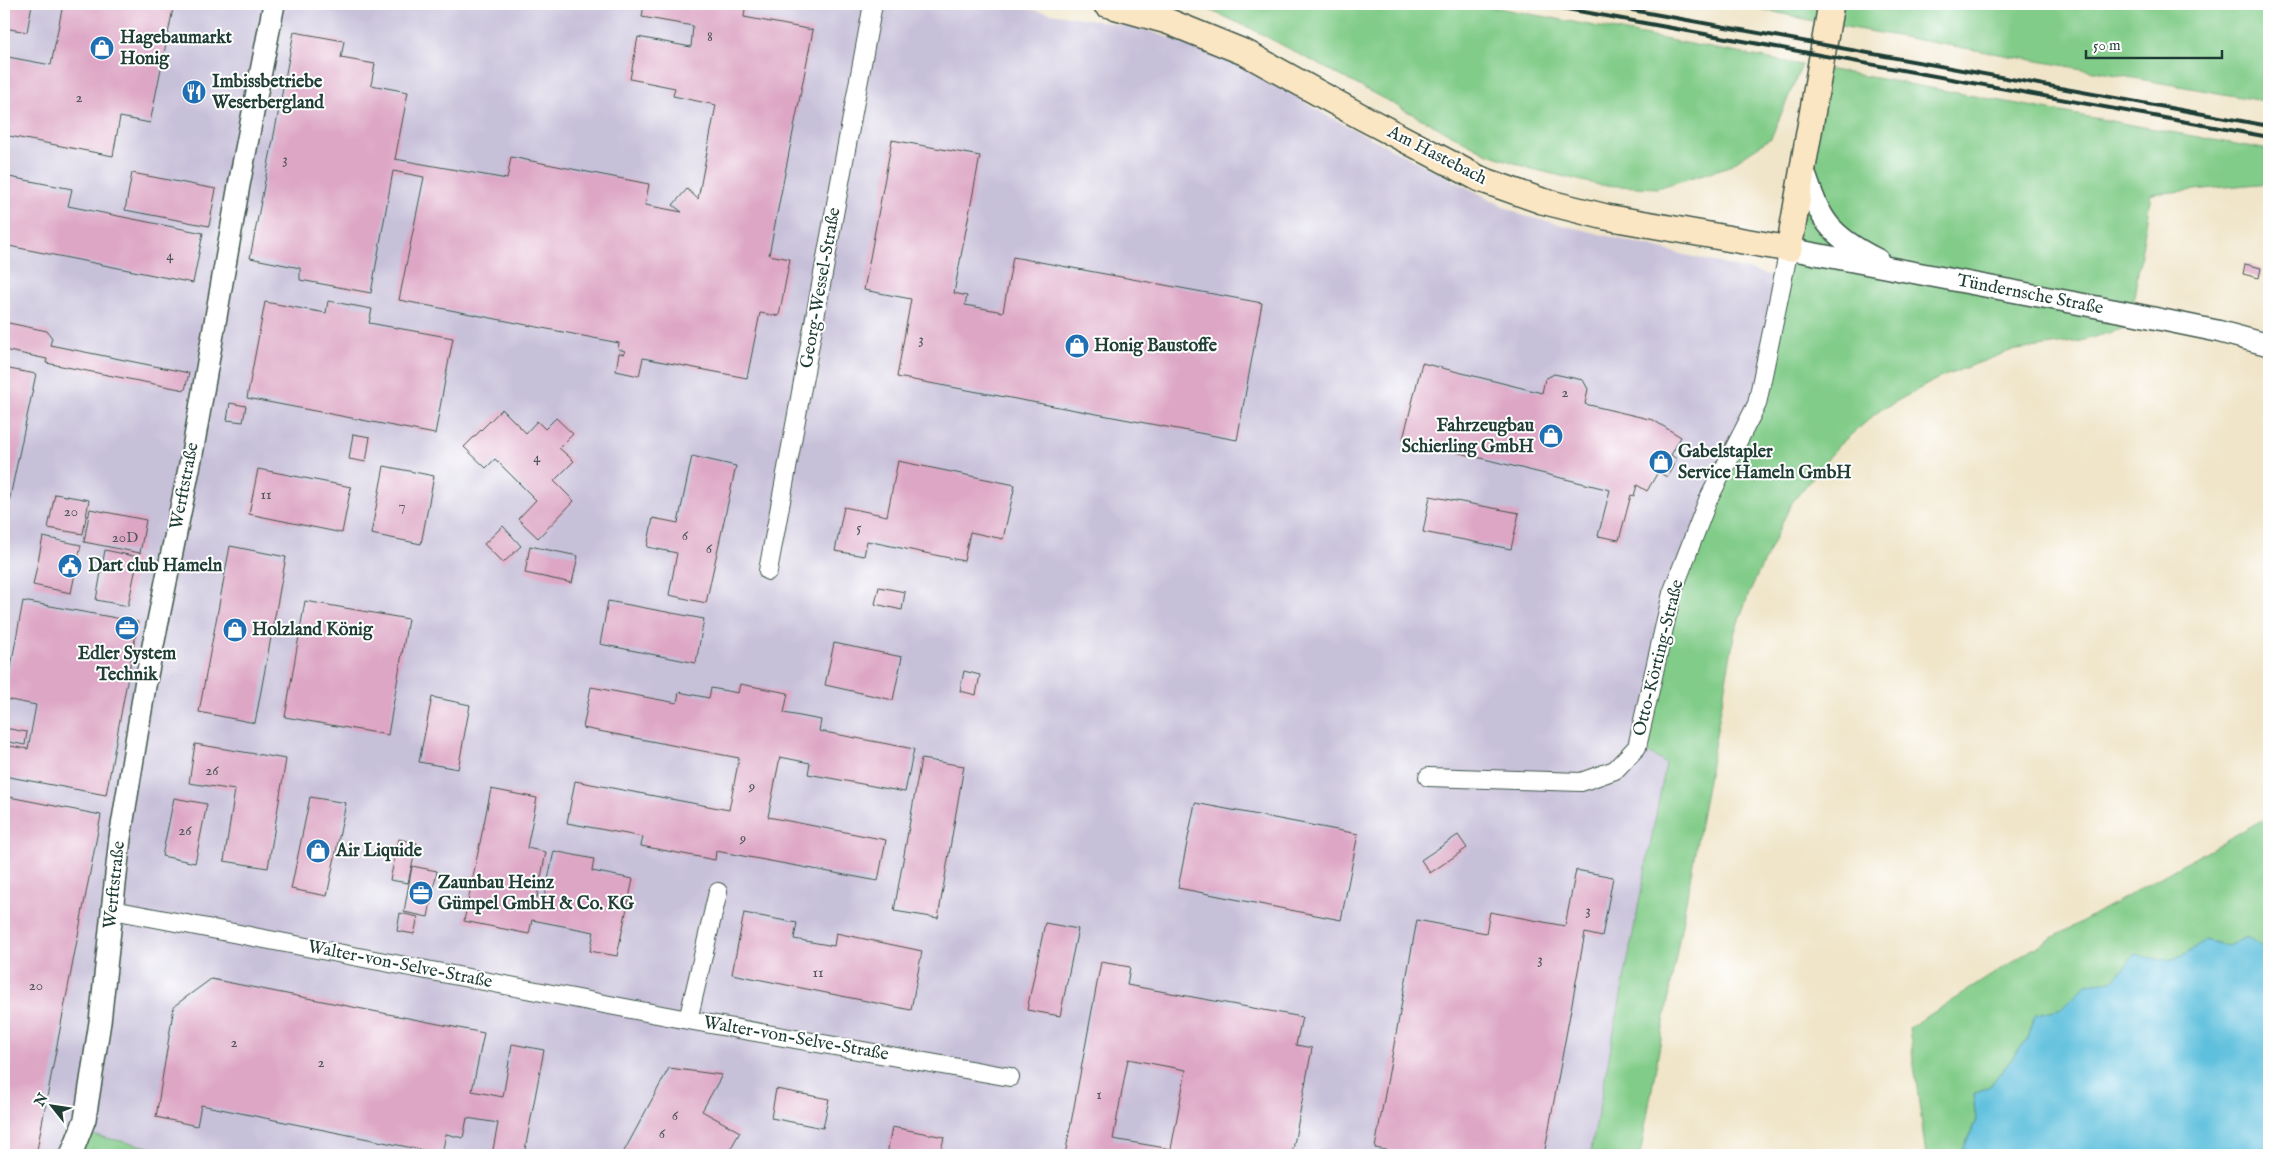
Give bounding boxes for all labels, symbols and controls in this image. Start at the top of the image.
place label: Hagebaumarkt Honig [120,27,233,71]
house number: 8 [707,27,713,46]
scale bar [2086,28,2222,60]
shop icon: Hagebaumarkt Honig [89,35,115,61]
text: 50 m [2093,36,2121,55]
place label: Imbissbetriebe Weserbergland [211,71,324,115]
restaurant icon: Imbissbetriebe Weserbergland [181,79,207,105]
house number: 2 [75,88,83,107]
street label: Am Hastebach [1382,121,1491,191]
house number: 3 [282,150,288,169]
street label: Georg-Wessel-Straße [796,206,846,370]
house number: 4 [166,246,174,265]
street label: Tündernsche Straße [1955,270,2105,320]
house number: 3 [918,330,924,349]
shop icon: Honig Baustoffe [1064,333,1090,359]
place label: Honig Baustoffe [1094,335,1218,358]
house number: 2 [1561,383,1569,402]
place label: Fahrzeugbau Schierling GmbH [1402,415,1535,459]
shop icon: Fahrzeugbau Schierling GmbH [1538,423,1564,449]
street label: Werftstraße [165,440,205,532]
place label: Gabelstapler Service Hameln GmbH [1678,441,1852,485]
house number: 4 [533,448,541,467]
shop icon: Gabelstapler Service Hameln GmbH [1648,449,1674,475]
house number: 11 [260,485,272,504]
house number: 7 [398,496,406,515]
house number: 20 [64,502,78,521]
house number: 5 [856,518,862,537]
house number: 6 [682,526,689,545]
house number: 20D [112,528,138,547]
house number: 6 [706,539,713,558]
public building icon: Dart club Hameln [57,553,83,579]
place label: Dart club Hameln [88,555,223,578]
street label: Otto-Körting-Straße [1628,577,1690,739]
office icon: Edler System Technik [114,615,140,641]
shop icon: Holzland König [222,617,248,643]
place label: Holzland König [252,619,374,642]
place label: Edler System Technik [78,643,176,687]
house number: 26 [205,761,219,780]
house number: 9 [748,777,755,796]
house number: 26 [178,821,192,840]
house number: 9 [739,829,746,848]
shop icon: Air Liquide [305,838,331,864]
street label: Werftstraße [99,840,131,930]
place label: Air Liquide [335,840,423,863]
place label: Zaunbau Heinz Gümpel GmbH & Co. KG [438,872,635,916]
office icon: Zaunbau Heinz Gümpel GmbH & Co. KG [408,880,434,906]
house number: 3 [1585,901,1591,920]
street label: Walter-von-Selve-Straße [306,936,494,994]
house number: 3 [1537,950,1543,969]
house number: 11 [812,963,824,982]
house number: 20 [29,976,43,995]
street label: Walter-von-Selve-Straße [702,1011,890,1067]
house number: 2 [230,1033,238,1052]
house number: 2 [317,1053,325,1072]
north arrow [28,1082,78,1132]
house number: 1 [1096,1085,1102,1104]
text: N [30,1090,52,1111]
house number: 6 [672,1106,679,1125]
house number: 6 [659,1124,666,1143]

